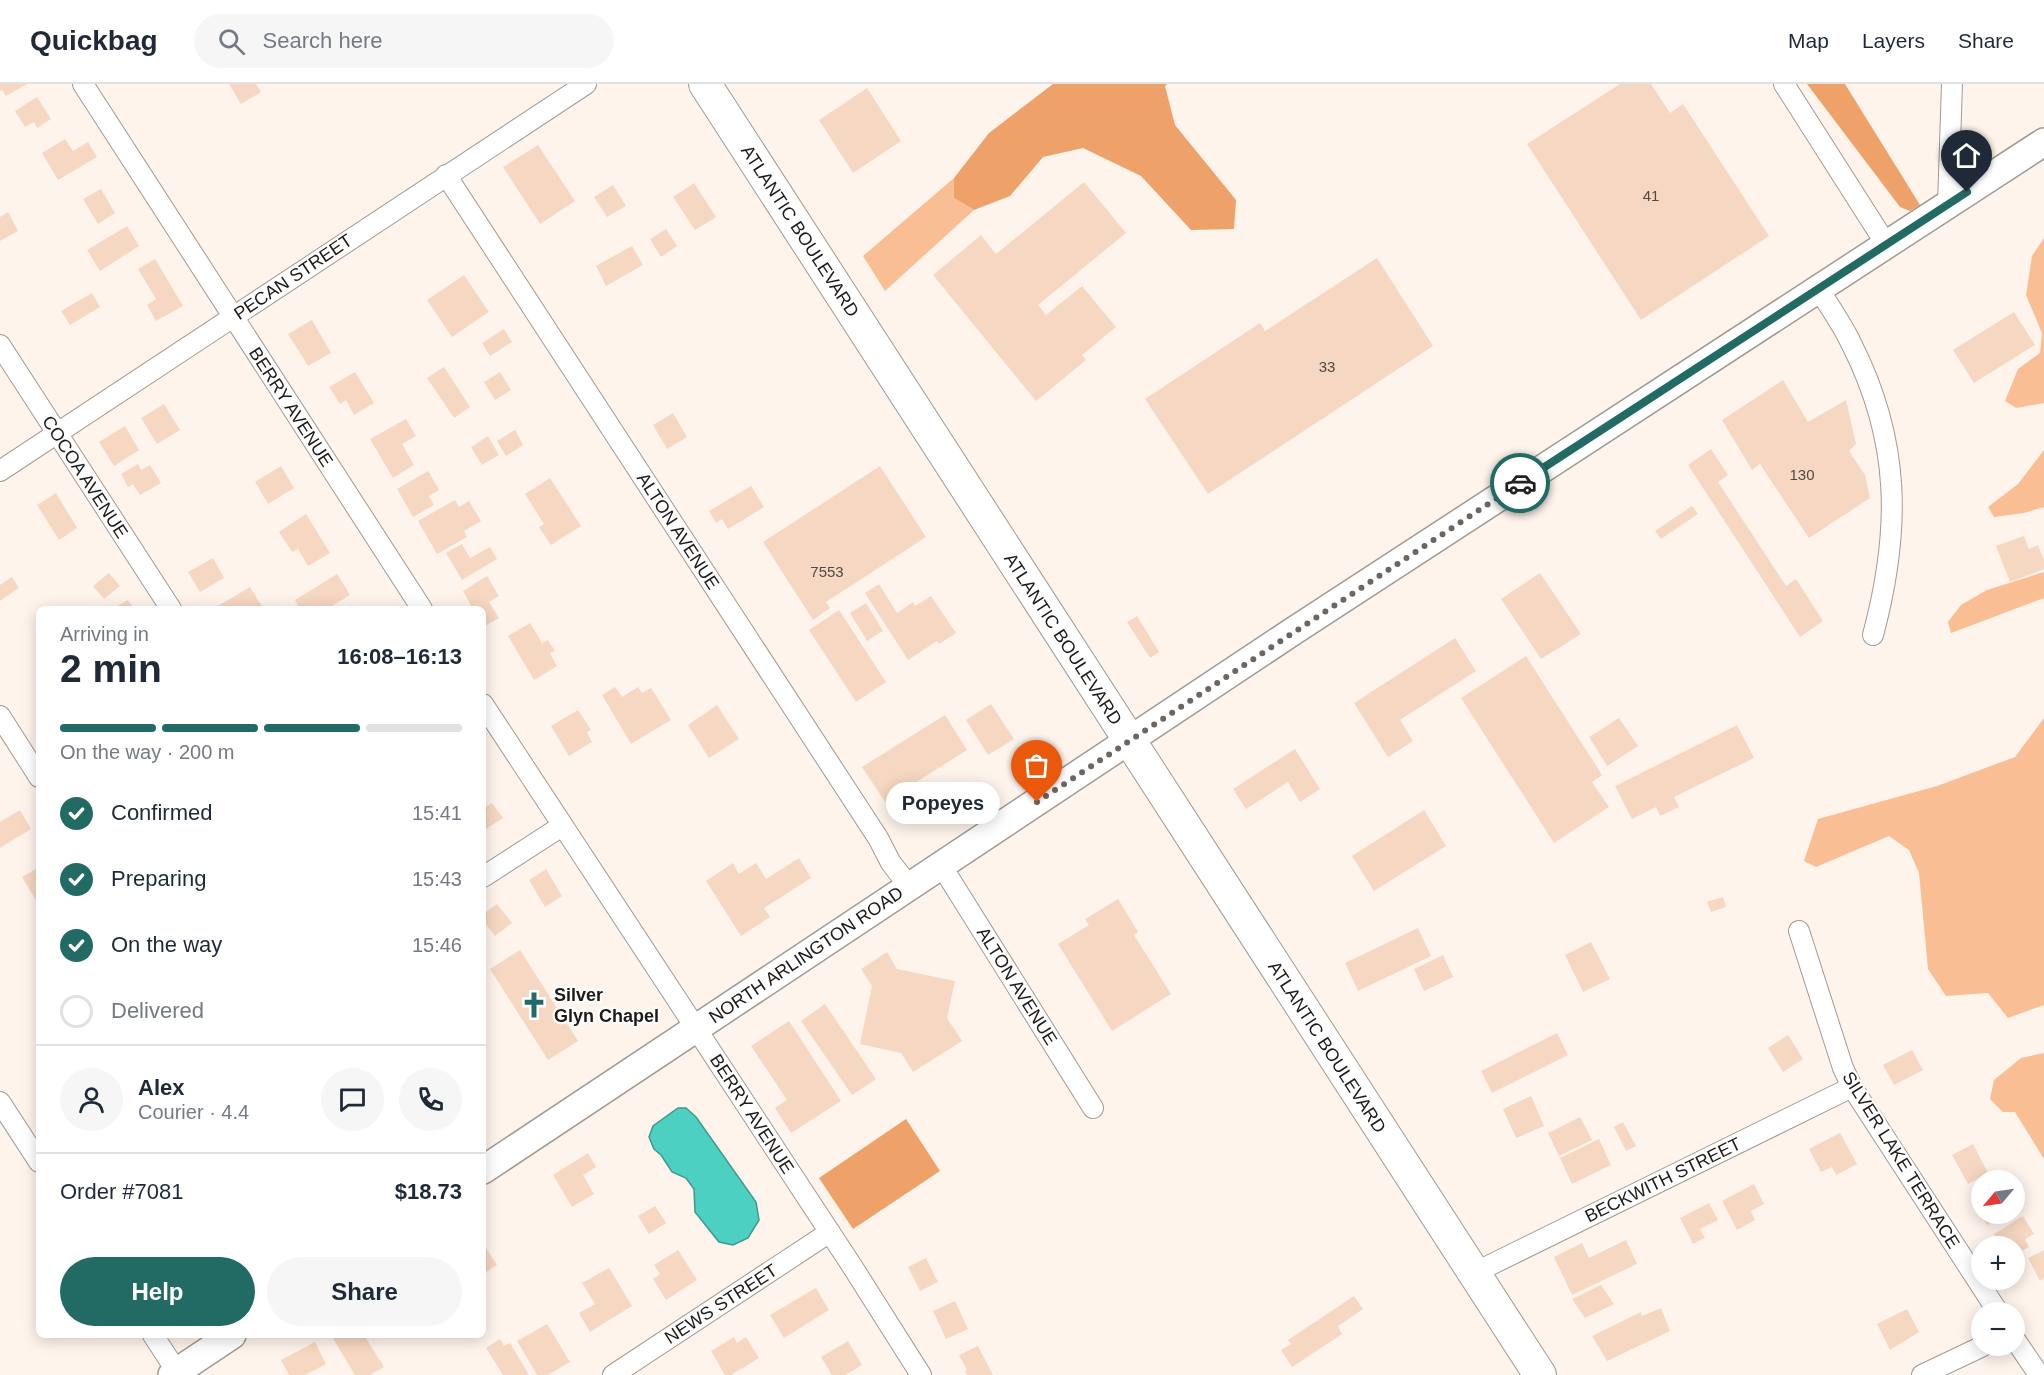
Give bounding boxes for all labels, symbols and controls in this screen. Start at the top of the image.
search box [194,14,614,68]
text: Quickbag [30,25,158,56]
icon: search [215,25,248,58]
text: Search here [263,28,382,53]
text: Map [1788,29,1829,52]
text: Layers [1862,29,1925,52]
text: Share [1958,29,2014,52]
pin [1941,130,1992,192]
icon: home [1950,139,1983,172]
street label: ATLANTIC BOULEVARD [737,142,863,320]
house number: 41 [1643,187,1659,204]
street label: PECAN STREET [230,230,356,324]
street label: BERRY AVENUE [245,344,337,470]
house number: 33 [1319,358,1335,375]
street label: COCOA AVENUE [38,412,132,542]
courier [1490,453,1550,513]
house number: 130 [1789,466,1815,483]
icon: car [1504,467,1537,500]
street label: ALTON AVENUE [633,469,723,593]
street label: ATLANTIC BOULEVARD [1000,550,1126,728]
house number: 7553 [810,563,844,580]
text: Arriving in [60,623,149,645]
text: 16:08–16:13 [337,644,462,669]
text: 2 min [60,647,162,690]
pin [1011,740,1062,802]
text: On the way · 200 m [60,741,235,763]
icon: bag [1020,749,1053,782]
callout: Popeyes [887,781,1001,823]
text: Popeyes [902,792,984,814]
icon: check [60,797,93,830]
text: Confirmed [111,800,212,825]
text: 15:41 [412,802,462,824]
icon: check [60,863,93,896]
text: Preparing [111,866,206,891]
text: 15:43 [412,868,462,890]
street label: NORTH ARLINGTON ROAD [705,883,907,1027]
street label: ALTON AVENUE [973,923,1061,1049]
icon: check [60,929,93,962]
text: On the way [111,932,222,957]
text: 15:46 [412,934,462,956]
street label: ATLANTIC BOULEVARD [1264,958,1390,1136]
place label: Silver Glyn Chapel [554,985,659,1026]
church icon: Silver Glyn Chapel [519,990,549,1020]
text: Delivered [111,998,204,1023]
street label: BERRY AVENUE [706,1051,798,1177]
button: person [60,1068,123,1131]
button: chat [321,1068,384,1131]
button: phone [399,1068,462,1131]
street label: SILVER LAKE TERRACE [1838,1068,1964,1252]
text: Alex [138,1075,184,1100]
text: Courier · 4.4 [138,1101,249,1123]
street label: BECKWITH STREET [1582,1134,1744,1226]
north arrow [1971,1170,2025,1224]
map controls [1971,1170,2025,1356]
text: Order #7081 [60,1179,184,1204]
text: $18.73 [395,1179,462,1204]
button: + [1971,1236,2025,1290]
button: Help [60,1257,255,1326]
button: Share [267,1257,462,1326]
street label: NEWS STREET [661,1260,781,1348]
button: − [1971,1302,2025,1356]

